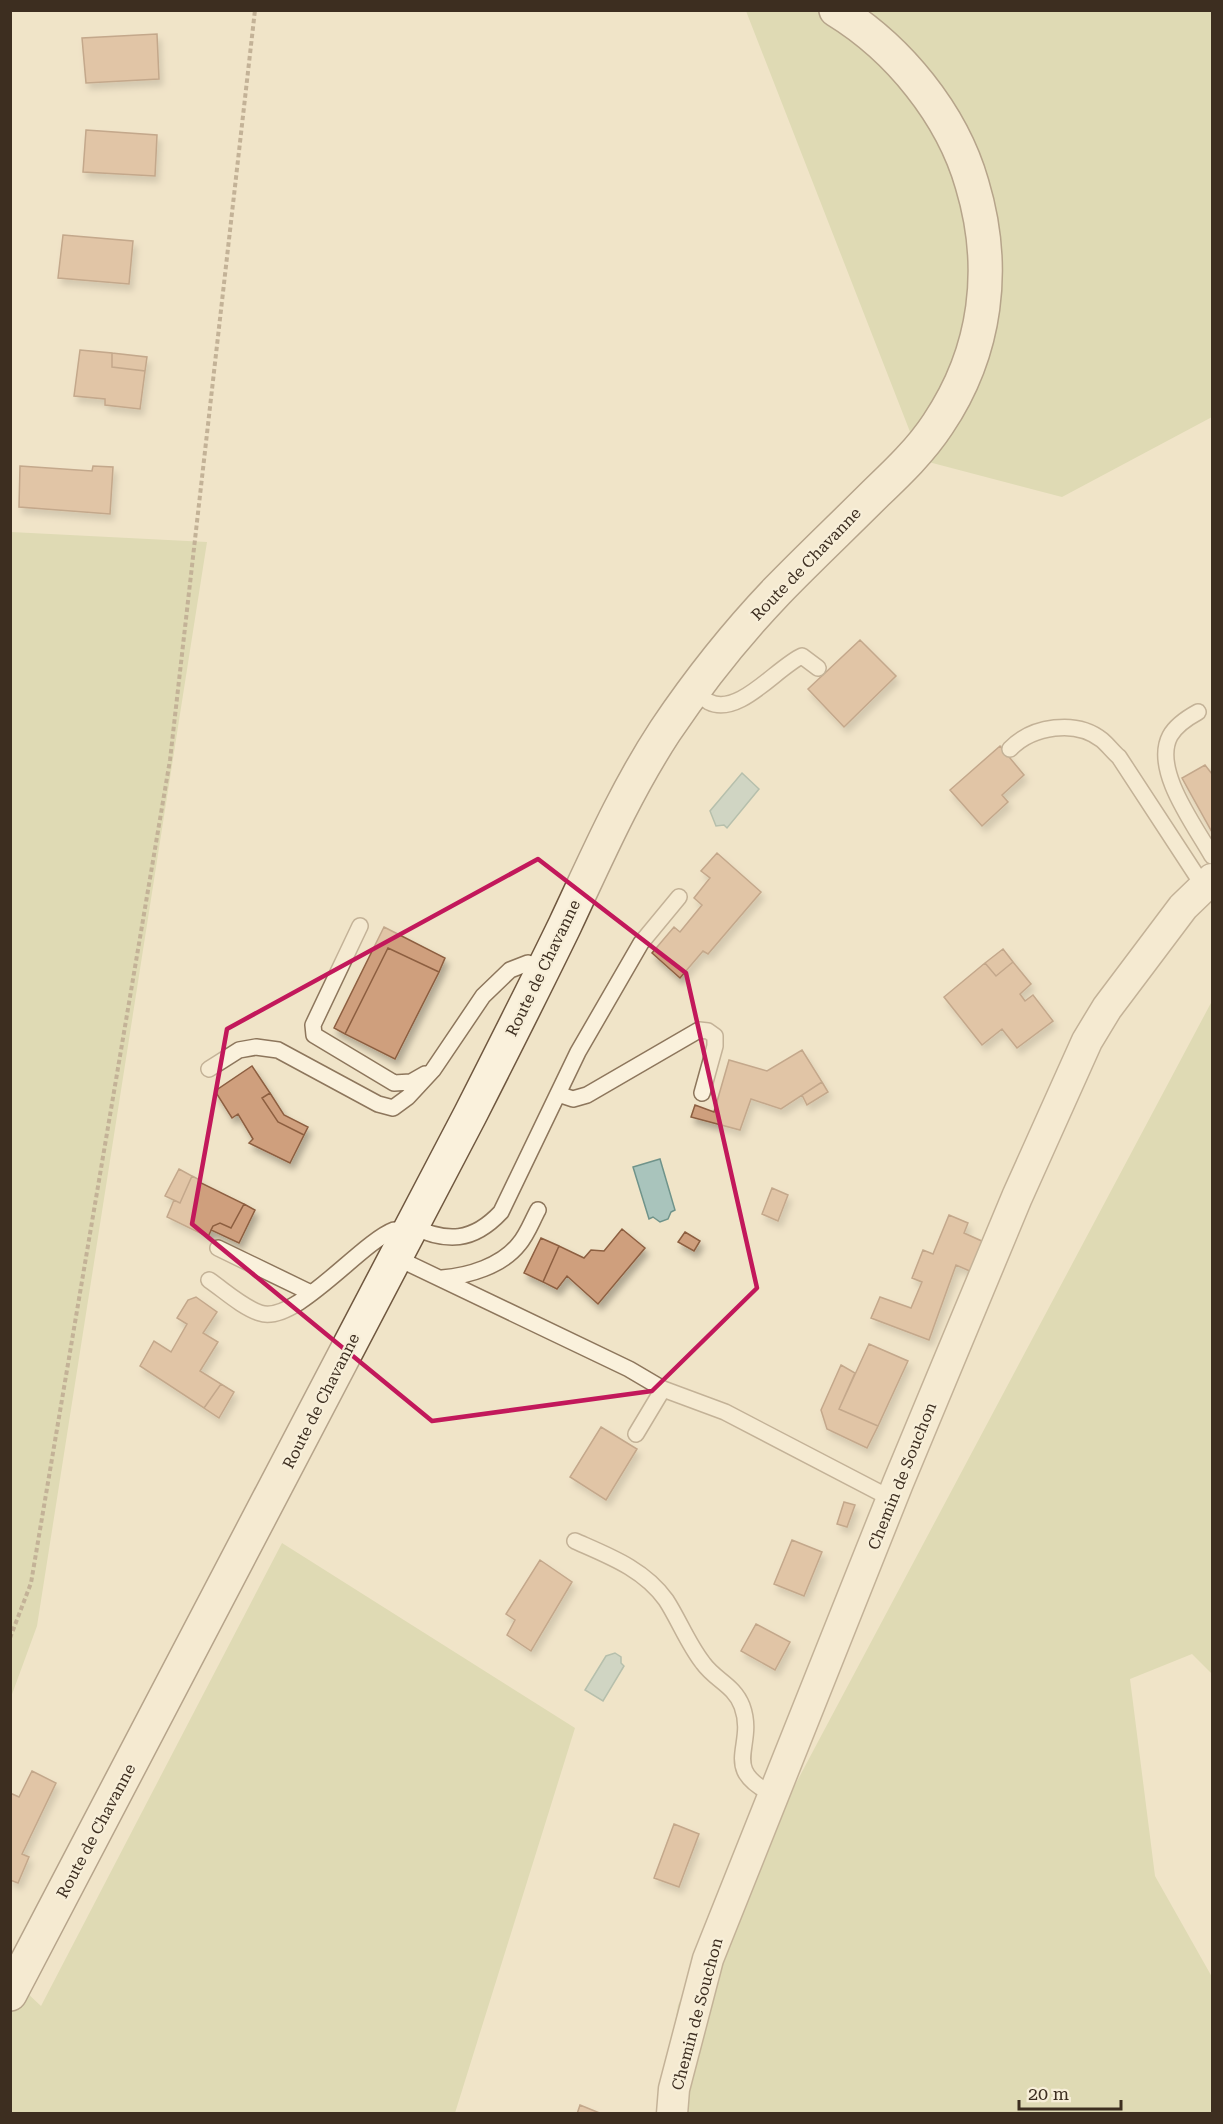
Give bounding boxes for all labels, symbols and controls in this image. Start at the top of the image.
street label: Route de Chavanne [747,503,865,624]
street label: Route de Chavanne [502,896,584,1039]
street label: Route de Chavanne [279,1330,364,1472]
street label: Chemin de Souchon [864,1400,940,1552]
street label: Route de Chavanne [53,1760,140,1901]
street label: Chemin de Souchon [667,1936,727,2092]
scale bar [1019,2073,1121,2111]
text: 20 m [1028,2083,1069,2104]

